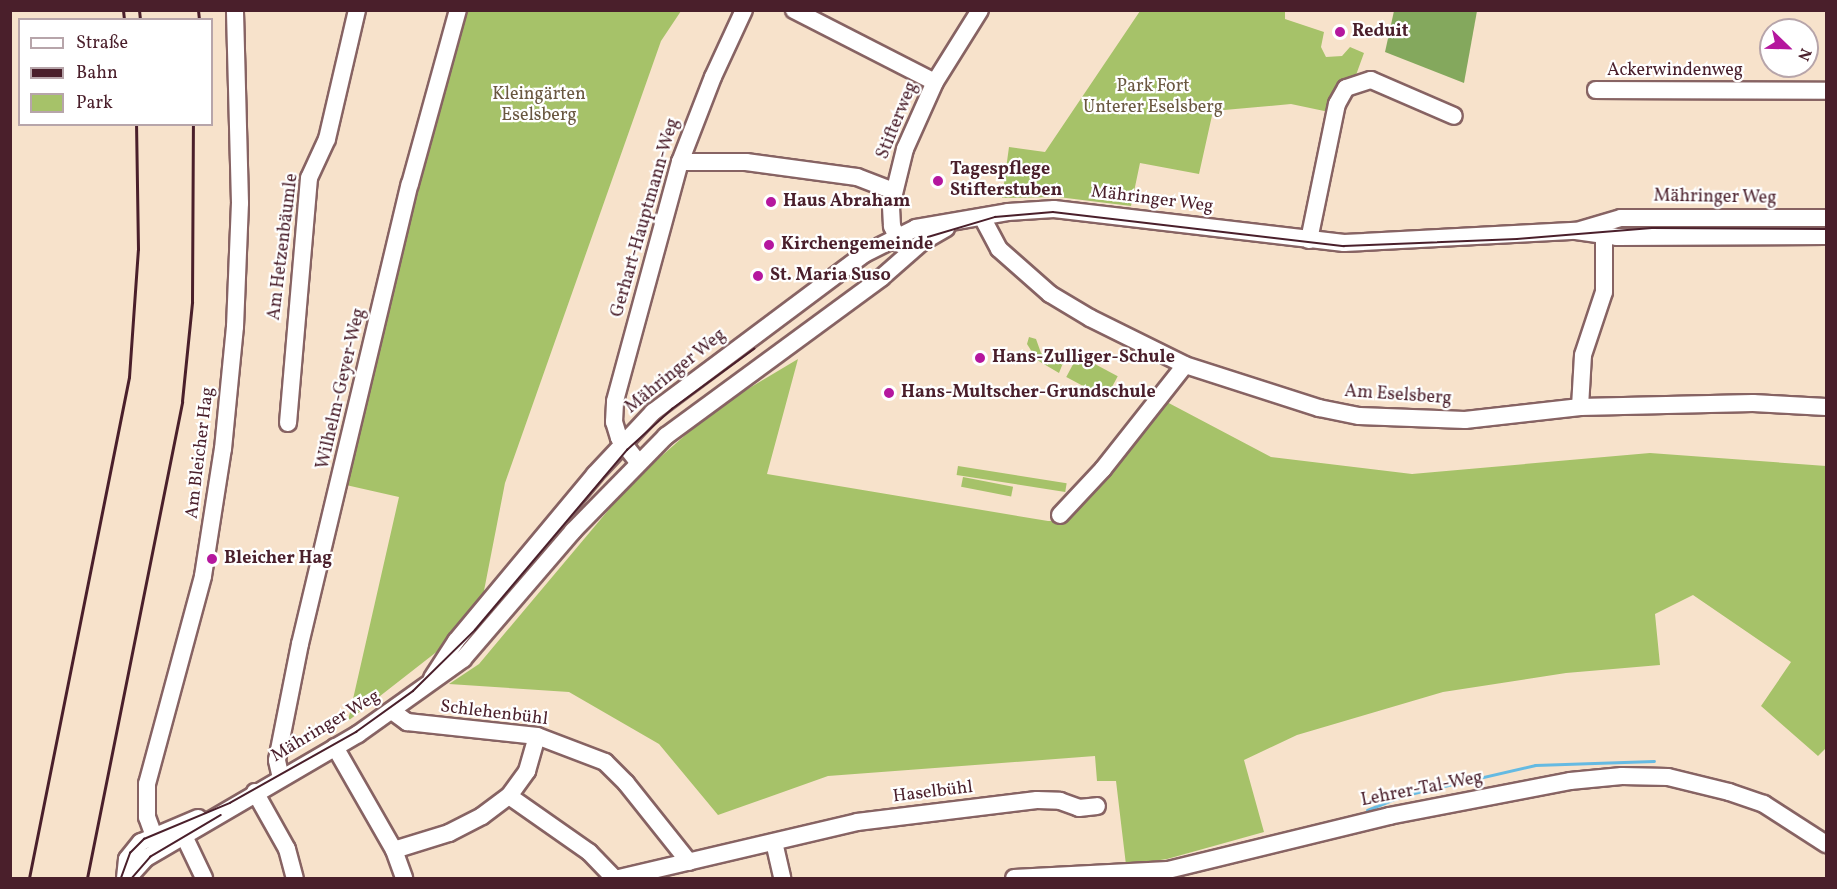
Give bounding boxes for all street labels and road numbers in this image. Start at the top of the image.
street label: Ackerwindenweg [1607,60,1743,82]
street label: Stifterweg [873,79,923,163]
street label: Gerhart-Hauptmann-Weg [607,116,685,320]
street label: Am Hetzenbäumle [264,172,304,322]
street label: Mähringer Weg [1089,182,1215,218]
street label: Mähringer Weg [1653,186,1777,210]
street label: Wilhelm-Geyer-Weg [313,306,371,472]
street label: Mähringer Weg [621,325,731,419]
street label: Am Eselsberg [1344,381,1452,411]
street label: Am Bleicher Hag [182,386,220,520]
street label: Mähringer Weg [268,686,384,768]
street label: Schlehenbühl [439,697,549,731]
street label: Lehrer-Tal-Weg [1359,768,1485,812]
street label: Haselbühl [892,777,974,809]

